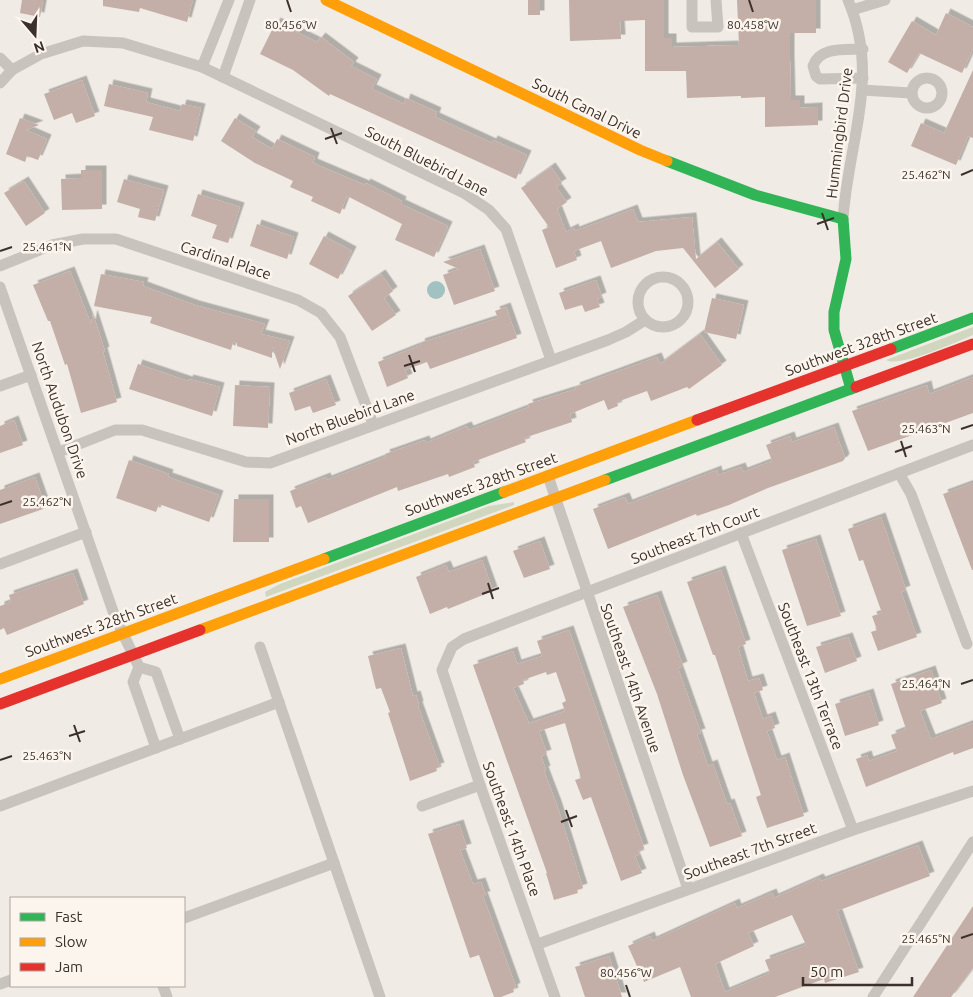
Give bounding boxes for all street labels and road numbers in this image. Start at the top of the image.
street label: Hummingbird Drive [823,67,855,199]
street label: South Canal Drive [530,74,644,142]
street label: South Bluebird Lane [363,123,491,199]
street label: Cardinal Place [178,237,274,283]
street label: Southwest 328th Street [783,309,939,379]
street label: North Audubon Drive [29,339,91,481]
street label: North Bluebird Lane [283,386,417,448]
street label: Southwest 328th Street [403,449,559,519]
street label: Southeast 7th Court [628,503,762,567]
street label: Southwest 328th Street [23,590,179,660]
street label: Southeast 13th Terrace [775,600,847,752]
street label: Southeast 14th Avenue [597,601,665,755]
street label: Southeast 14th Place [480,759,544,899]
street label: Southeast 7th Street [681,819,819,883]

